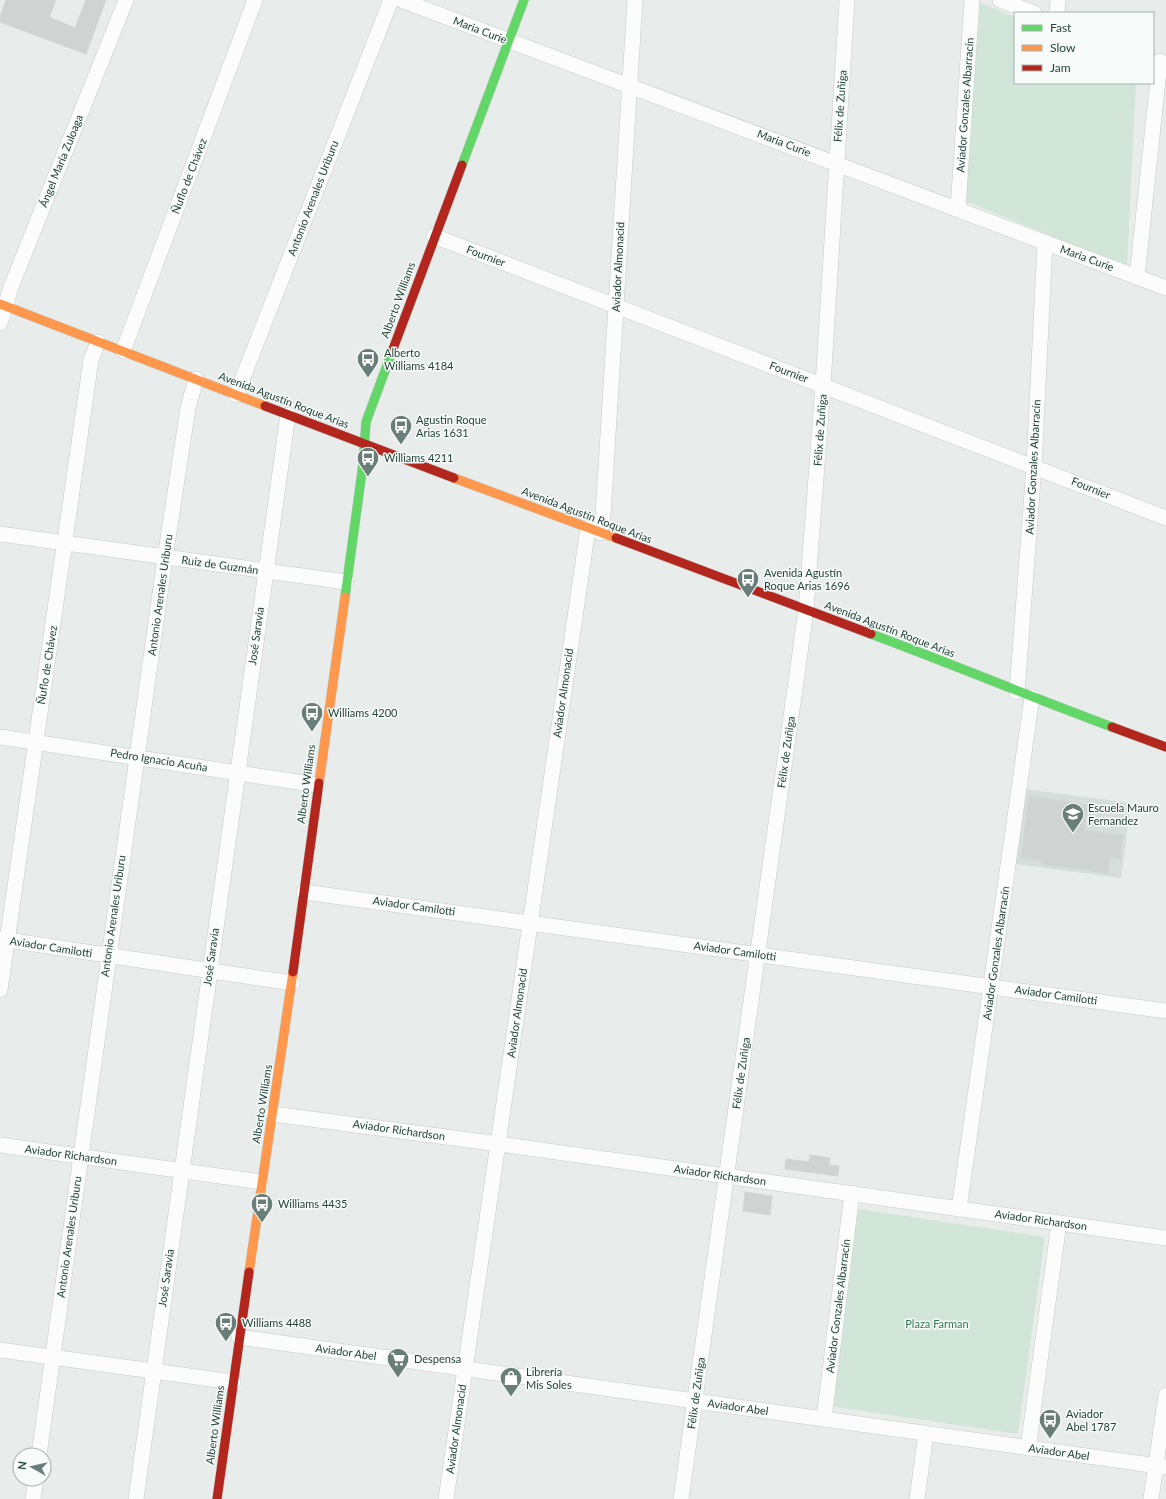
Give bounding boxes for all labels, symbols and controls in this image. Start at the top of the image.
legend [1014,12,1154,84]
street label: Maria Curie [452,13,509,46]
text: Fast [1050,20,1072,35]
street label: Aviador Gonzales Albarracín [953,37,976,173]
text: Slow [1050,40,1076,55]
text: Jam [1050,60,1071,75]
street label: Félix de Zuñiga [830,69,849,143]
street label: Ángel María Zuloaga [36,113,85,209]
street label: Maria Curie [756,126,813,159]
street label: Ñuflo de Chávez [168,136,209,215]
street label: Antonio Arenales Uriburu [284,138,341,257]
street label: Aviador Almonacid [609,222,626,312]
street label: Fournier [465,242,508,269]
street label: Maria Curie [1058,242,1116,273]
street label: Alberto Williams [378,260,417,340]
bus stop icon: Alberto Williams 4184 [355,346,381,379]
place label: Alberto Williams 4184 [384,346,454,372]
street label: Fournier [768,358,811,385]
street label: Avenida Agustín Roque Arias [217,369,351,431]
street label: Félix de Zuñiga [810,393,829,467]
street label: Aviador Gonzales Albarracín [1022,399,1043,535]
bus stop icon: Agustin Roque Arias 1631 [388,413,414,446]
place label: Agustin Roque Arias 1631 [416,413,487,439]
bus stop icon: Williams 4211 [355,445,381,478]
place label: Williams 4211 [384,451,453,464]
street label: Fournier [1070,474,1112,501]
street label: Avenida Agustín Roque Arias [520,484,654,546]
street label: Antonio Arenales Uriburu [145,533,174,657]
street label: Ruiz de Guzmán [181,553,259,576]
bus stop icon: Avenida Agustín Roque Arias 1696 [735,566,761,599]
place label: Avenida Agustín Roque Arias 1696 [764,566,850,592]
street label: Avenida Agustín Roque Arias [823,598,957,660]
street label: José Saravia [245,606,266,666]
street label: Ñuflo de Chávez [34,624,59,705]
street label: Aviador Almonacid [550,647,575,739]
bus stop icon: Williams 4200 [299,700,325,733]
place label: Williams 4200 [328,706,398,719]
street label: Félix de Zuñiga [774,715,797,789]
street label: Alberto Williams [294,743,318,824]
street label: Pedro Ignacio Acuña [110,745,209,774]
school or university icon: Escuela Mauro Fernandez [1060,801,1086,834]
place label: Escuela Mauro Fernandez [1088,801,1159,827]
street label: Antonio Arenales Uriburu [98,854,127,978]
street label: Aviador Gonzales Albarracín [980,885,1011,1021]
street label: Aviador Camilotti [372,893,456,918]
street label: José Saravia [200,927,221,987]
street label: Aviador Camilotti [9,934,93,959]
street label: Aviador Camilotti [693,938,777,963]
street label: Aviador Almonacid [504,967,529,1059]
street label: Aviador Camilotti [1014,982,1098,1007]
street label: Félix de Zuñiga [729,1036,752,1110]
street label: Alberto Williams [249,1063,274,1144]
street label: Aviador Richardson [352,1117,446,1142]
street label: Aviador Richardson [24,1142,118,1167]
street label: Aviador Richardson [673,1162,767,1187]
street label: Antonio Arenales Uriburu [54,1175,83,1299]
bus stop icon: Williams 4435 [249,1191,275,1224]
place label: Williams 4435 [278,1197,347,1210]
street label: Aviador Richardson [994,1207,1088,1232]
street label: Aviador Gonzales Albarracín [823,1238,852,1374]
street label: José Saravia [155,1248,176,1308]
bus stop icon: Williams 4488 [213,1310,239,1343]
place label: Williams 4488 [242,1316,311,1329]
park label: Plaza Farman [905,1317,969,1330]
street label: Aviador Abel [315,1341,377,1362]
supermarket icon: Despensa [385,1346,411,1379]
place label: Despensa [414,1352,461,1365]
street label: Félix de Zuñiga [684,1356,707,1430]
shop icon: Librería Mis Soles [498,1365,524,1398]
place label: Librería Mis Soles [526,1365,572,1391]
street label: Aviador Almonacid [443,1383,468,1475]
street label: Alberto Williams [203,1384,227,1465]
street label: Aviador Abel [707,1396,769,1417]
bus stop icon: Aviador Abel 1787 [1037,1407,1063,1440]
place label: Aviador Abel 1787 [1066,1407,1116,1433]
street label: Aviador Abel [1028,1441,1090,1462]
north arrow [12,1447,52,1487]
text: N [15,1460,29,1471]

